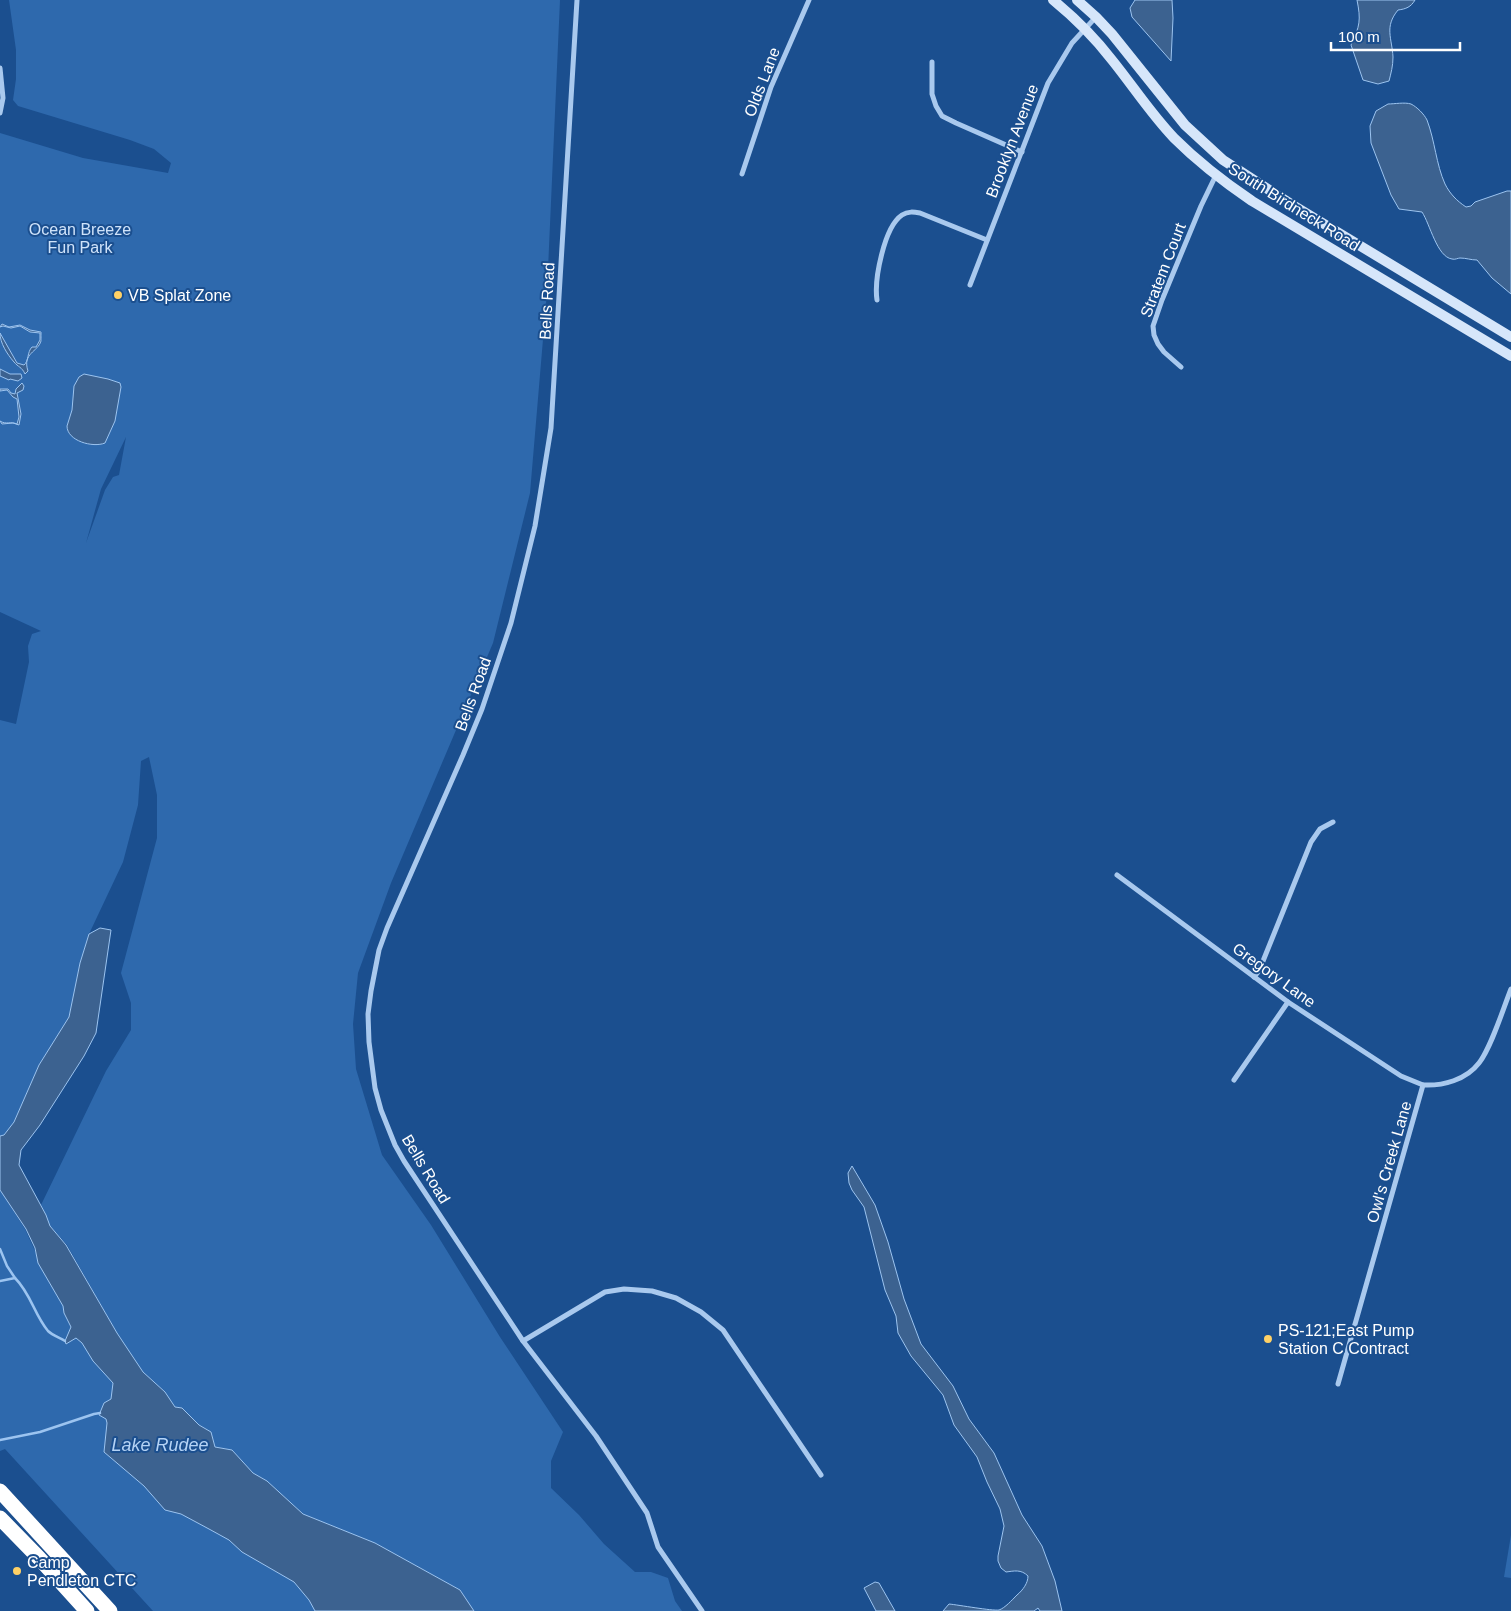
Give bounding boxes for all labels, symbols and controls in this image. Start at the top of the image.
scale bar [1331,20,1460,52]
text: 100 m [1338,28,1380,45]
street label: Olds Lane [741,45,783,119]
street label: Brooklyn Avenue [983,82,1041,200]
street label: South Birdneck Road [1225,160,1363,254]
street label: Stratem Court [1137,220,1189,320]
park label: Ocean Breeze Fun Park [29,221,131,256]
street label: Bells Road [536,262,558,340]
place label: VB Splat Zone [128,287,231,304]
marker: VB Splat Zone [112,289,124,301]
street label: Bells Road [452,655,494,733]
street label: Gregory Lane [1229,939,1319,1011]
street label: Owl's Creek Lane [1363,1099,1415,1225]
street label: Bells Road [399,1131,453,1207]
place label: PS-121;East Pump Station C Contract [1278,1322,1414,1357]
marker: PS-121;East Pump Station C Contract [1262,1333,1274,1345]
water label: Lake Rudee [111,1435,209,1455]
place label: Camp Pendleton CTC [27,1554,136,1589]
marker: Camp Pendleton CTC [11,1565,23,1577]

